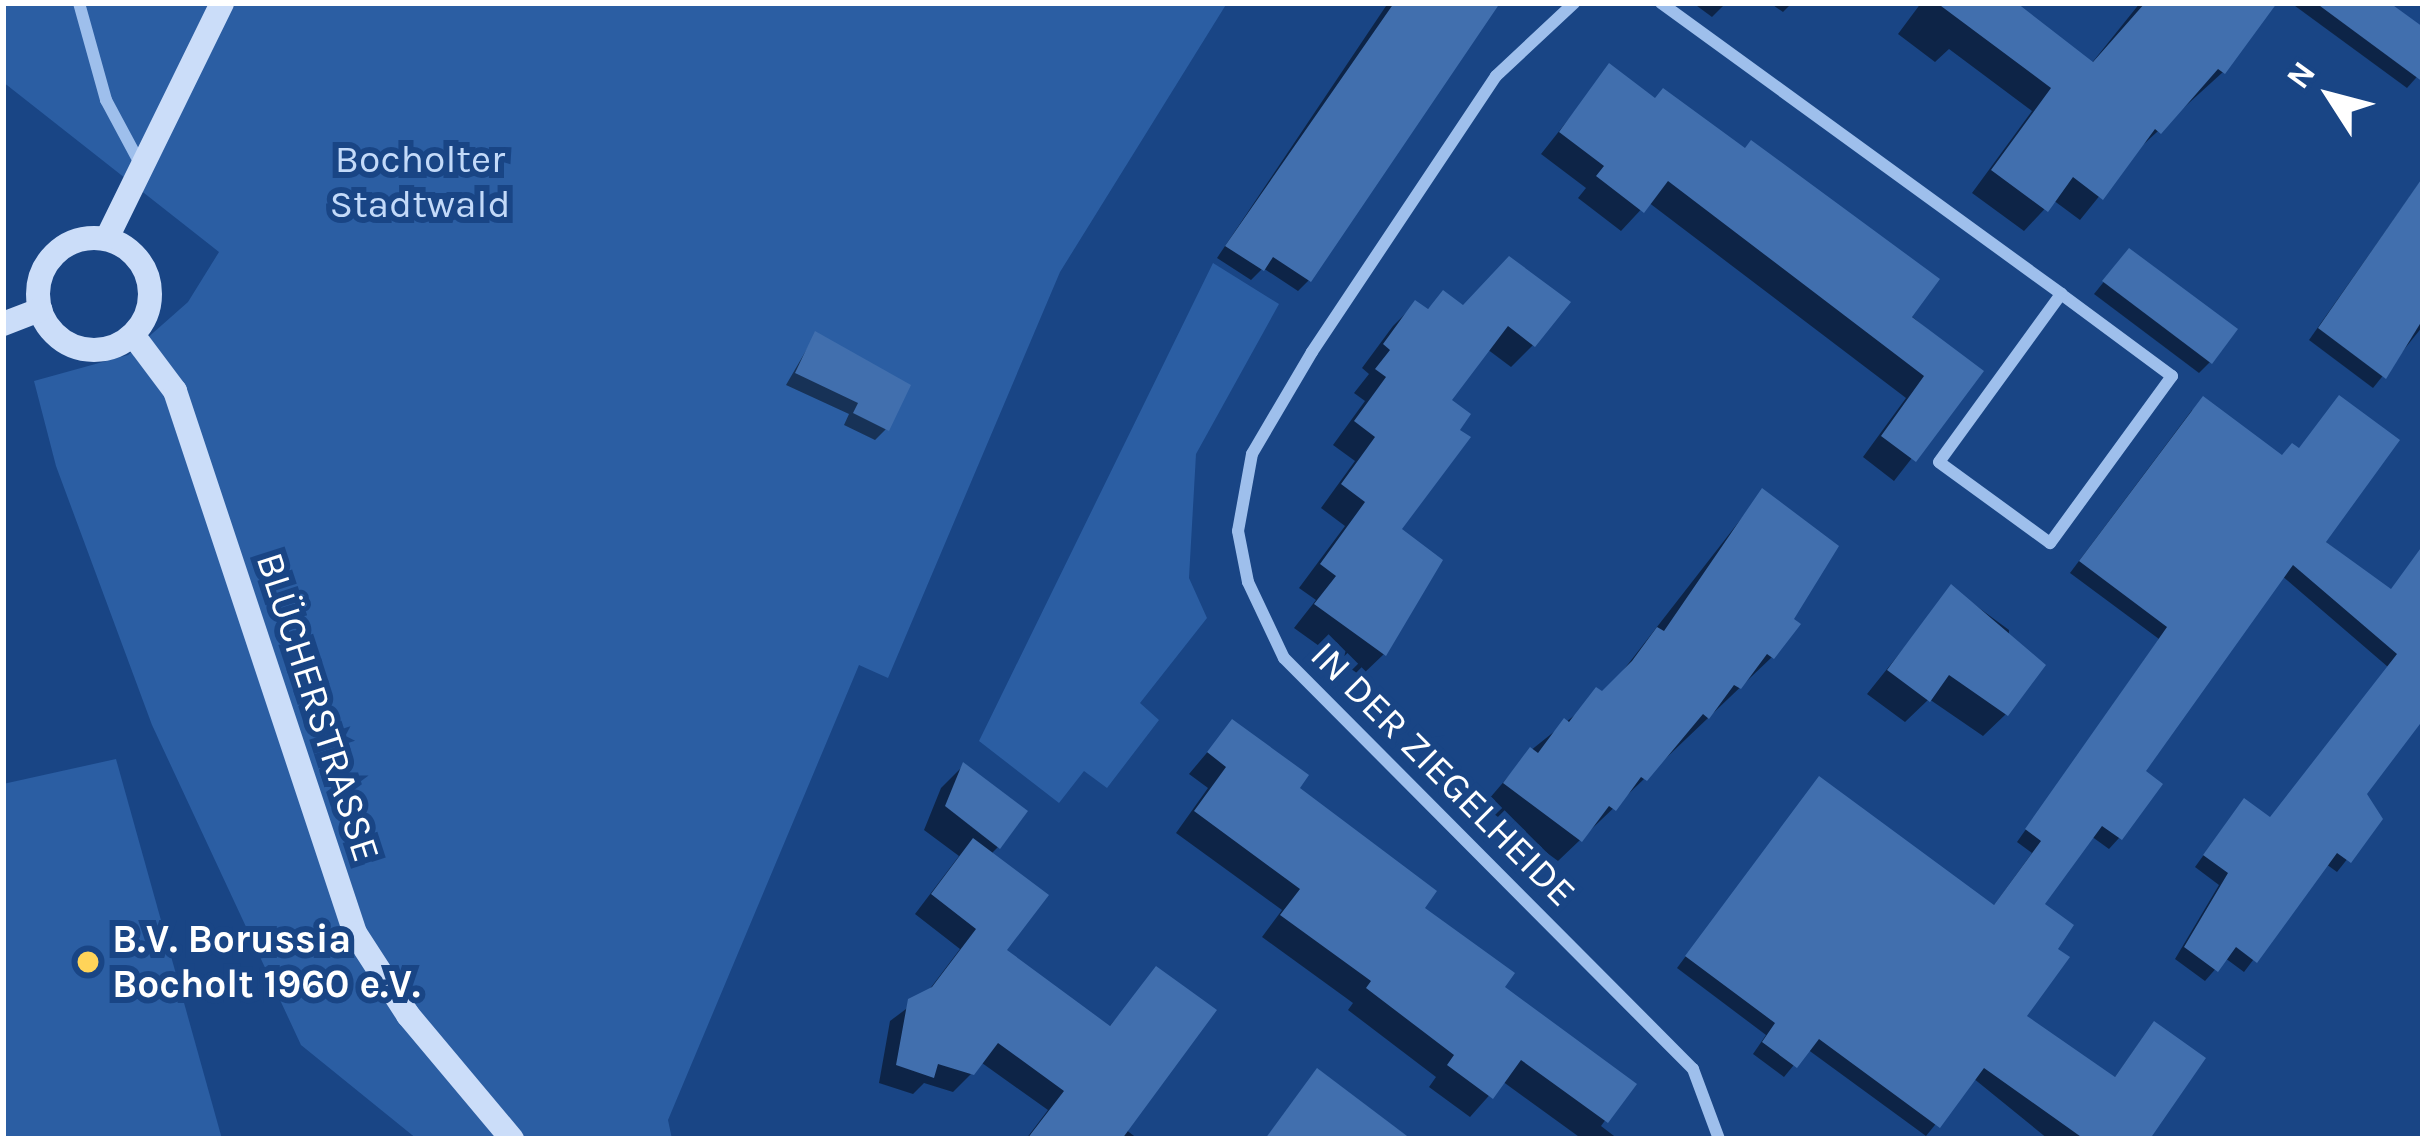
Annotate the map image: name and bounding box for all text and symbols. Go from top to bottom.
north arrow [2270,36,2390,156]
text: N [2279,54,2323,96]
park label: Bocholter Stadtwald [329,137,511,228]
street label: BLÜCHERSTRASSE [246,547,390,867]
street label: IN DER ZIEGELHEIDE [1301,632,1585,916]
place label: B.V. Borussia Bocholt 1960 e.V. [112,917,420,1008]
marker: B.V. Borussia Bocholt 1960 e.V. [75,949,101,975]

